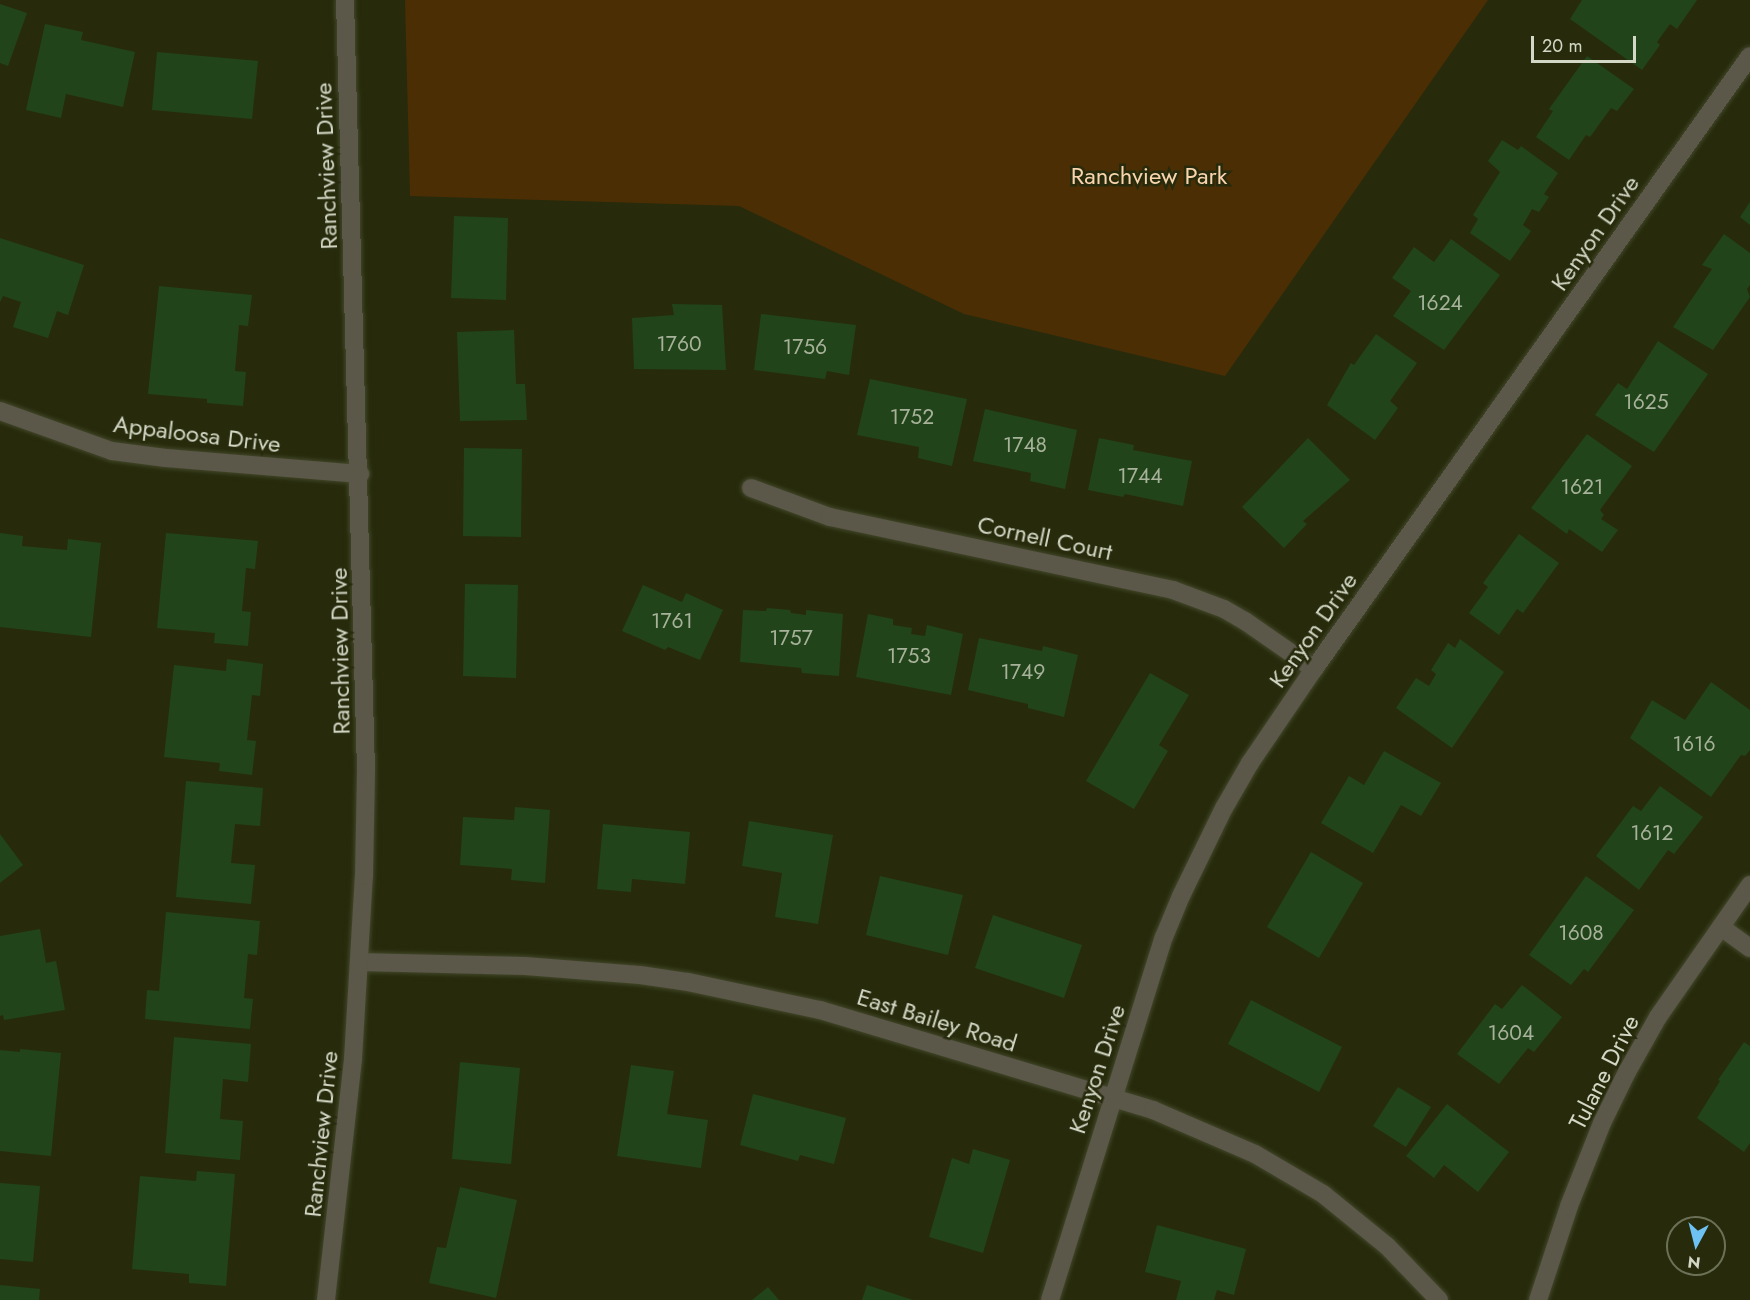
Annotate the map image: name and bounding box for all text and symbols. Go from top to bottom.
scale bar [1534,24,1639,62]
text: 20 m [1542,33,1582,59]
street label: Ranchview Drive [309,82,343,250]
park label: Ranchview Park [1071,162,1227,190]
street label: Kenyon Drive [1545,170,1645,296]
house number: 1624 [1417,290,1463,316]
house number: 1760 [656,331,702,357]
house number: 1756 [783,334,827,360]
house number: 1625 [1623,389,1669,415]
house number: 1752 [890,404,934,430]
street label: Appaloosa Drive [112,409,282,459]
house number: 1748 [1003,432,1047,458]
house number: 1744 [1118,463,1162,489]
house number: 1621 [1561,474,1603,500]
street label: Cornell Court [975,510,1115,566]
street label: Ranchview Drive [324,567,356,735]
street label: Kenyon Drive [1263,567,1363,693]
house number: 1761 [651,608,693,634]
house number: 1757 [769,625,813,651]
house number: 1753 [887,643,931,669]
house number: 1749 [1001,659,1045,685]
house number: 1616 [1672,731,1716,757]
house number: 1612 [1631,820,1673,846]
house number: 1608 [1558,920,1604,946]
street label: East Bailey Road [854,982,1020,1058]
street label: Kenyon Drive [1063,1001,1131,1137]
street label: Tulane Drive [1563,1010,1645,1134]
house number: 1604 [1488,1020,1534,1046]
street label: Ranchview Drive [298,1049,344,1219]
north arrow [1666,1216,1726,1276]
text: N [1686,1250,1702,1275]

